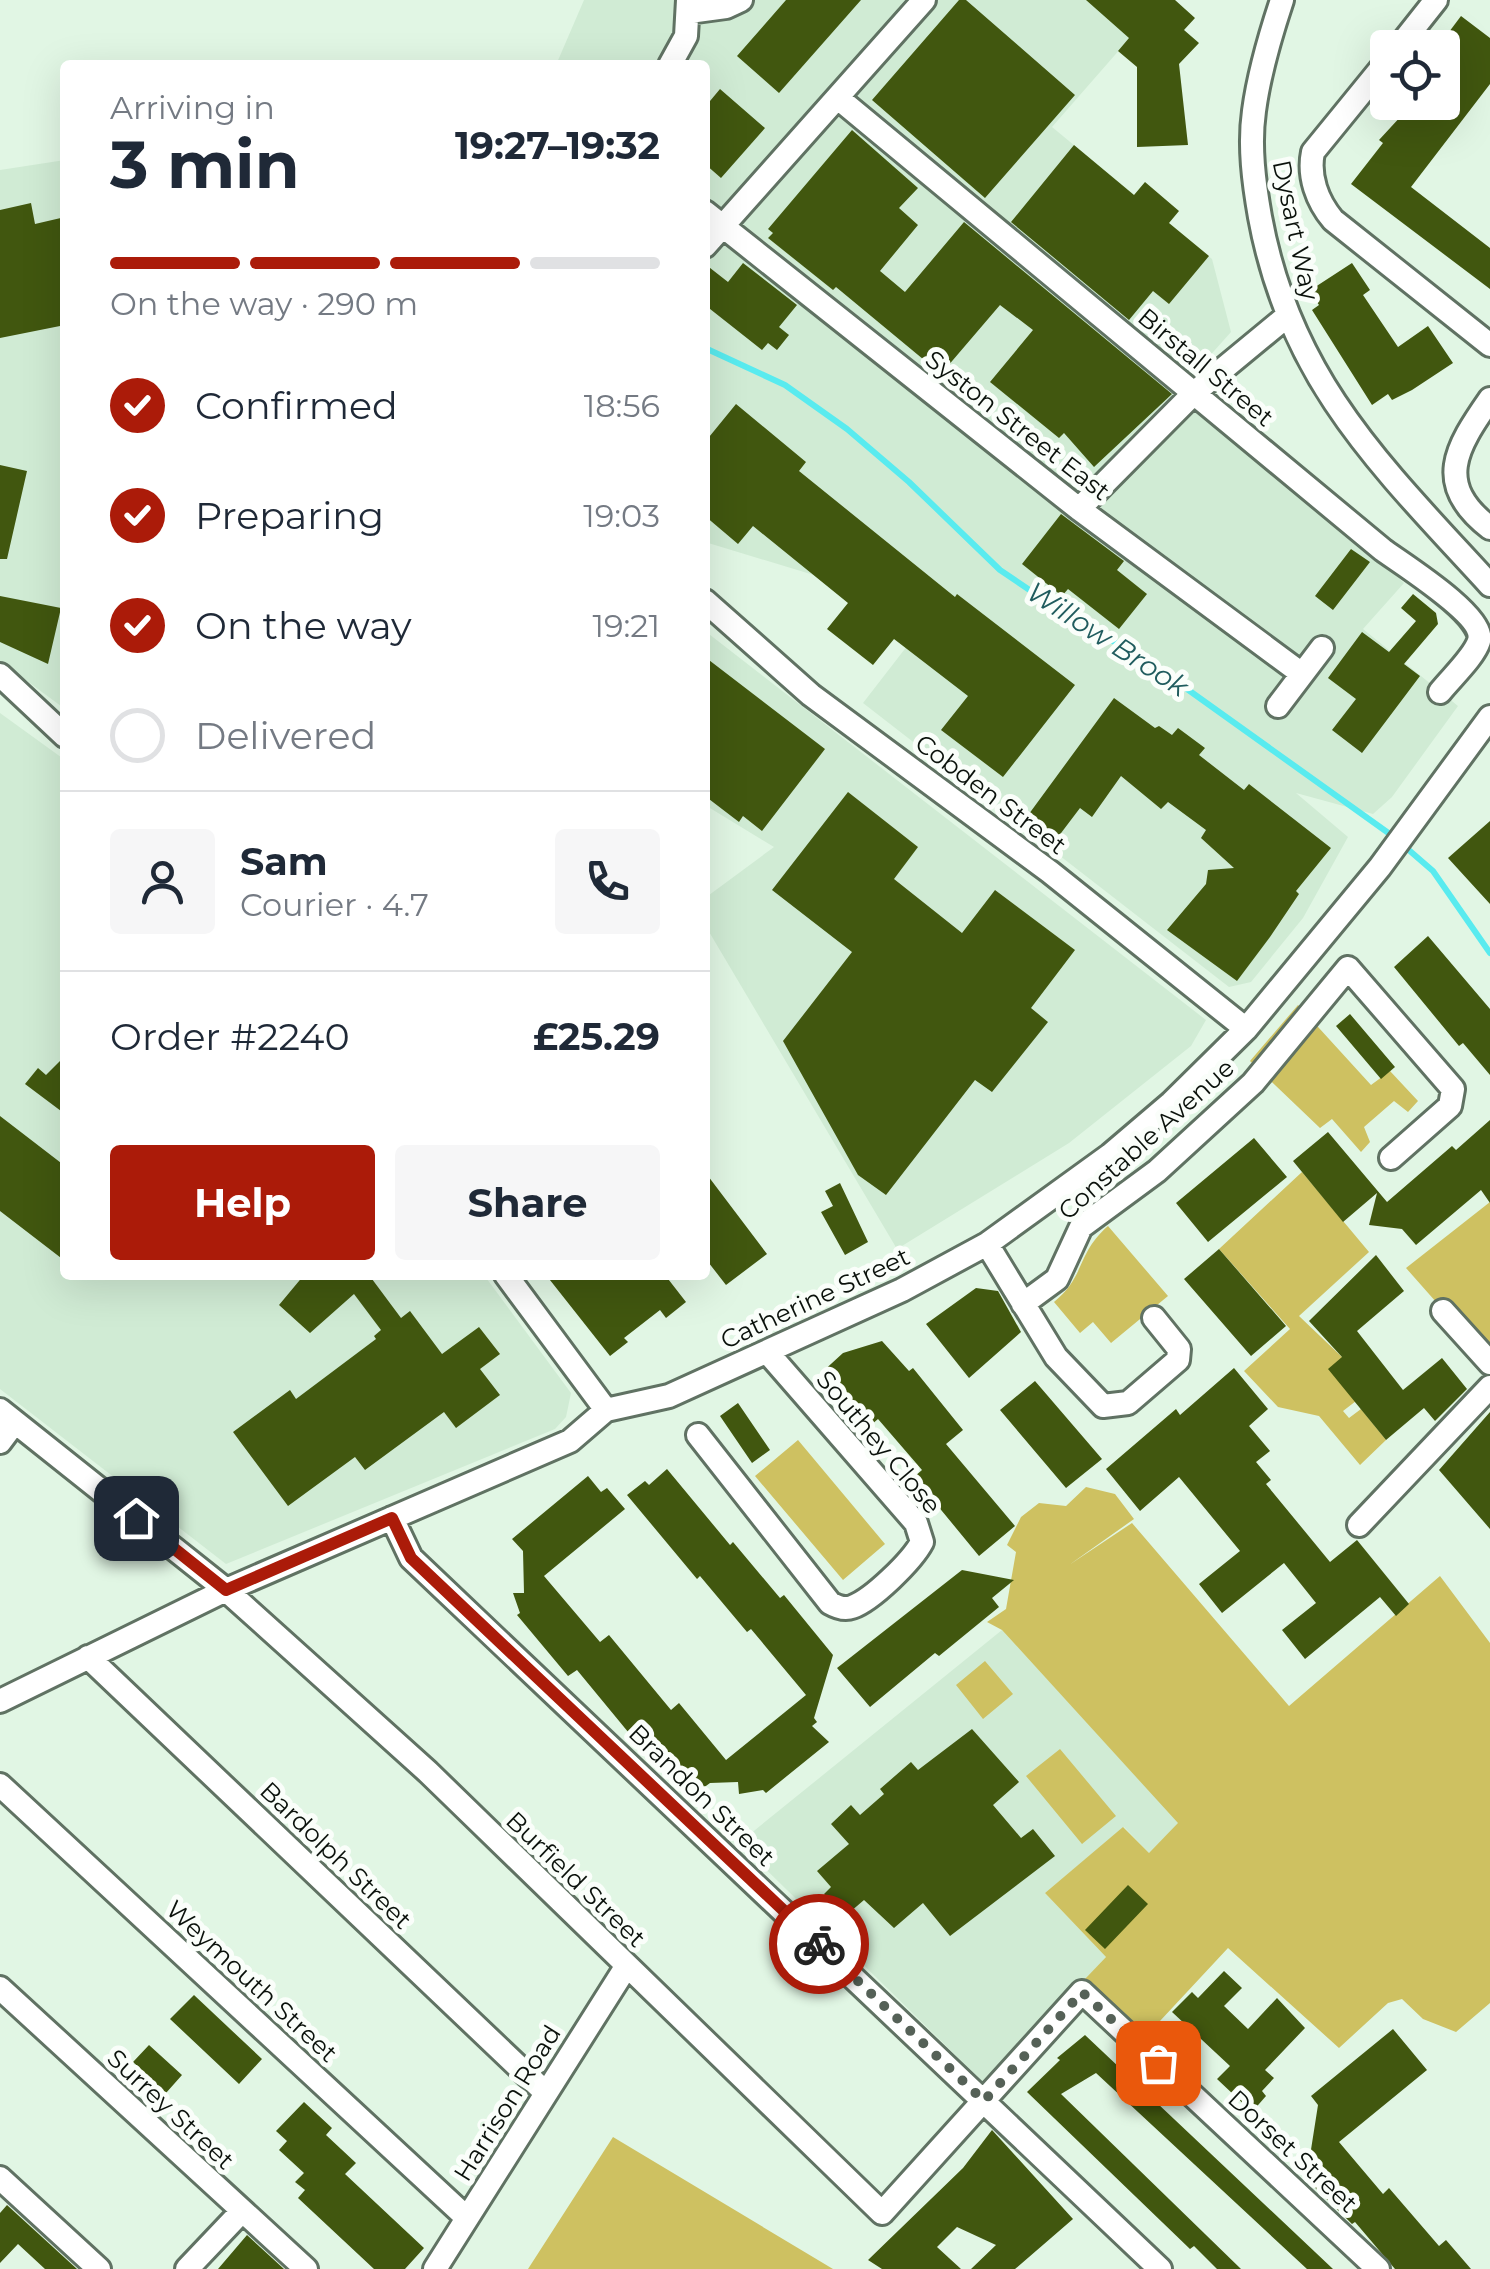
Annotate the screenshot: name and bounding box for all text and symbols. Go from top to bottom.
map controls [1370,30,1460,120]
button: locate [1370,30,1460,120]
text: Arriving in [110,88,275,127]
text: 19:27–19:32 [455,122,660,169]
text: 3 min [110,125,300,204]
street label: Dysart Way [1267,157,1326,303]
text: On the way · 290 m [110,284,418,323]
street label: Birstall Street [1132,302,1280,432]
street label: Syston Street East [920,344,1116,506]
icon: check [110,378,165,433]
text: Confirmed [195,382,398,429]
text: 18:56 [584,386,660,425]
icon: check [110,488,165,543]
text: Preparing [195,492,384,539]
text: 19:03 [583,496,660,535]
water label: Willow Brook [1021,574,1196,705]
icon: check [110,598,165,653]
text: On the way [195,602,412,649]
text: 19:21 [592,606,660,645]
text: Delivered [195,712,376,759]
street label: Cobden Street [910,728,1072,860]
button: person [110,829,215,934]
button: phone [555,829,660,934]
text: Sam [240,838,328,885]
text: Courier · 4.7 [240,885,429,924]
text: Order #2240 [110,1013,350,1060]
text: £25.29 [533,1013,660,1060]
street label: Constable Avenue [1052,1052,1240,1226]
button: Help [110,1145,375,1260]
button: Share [395,1145,660,1260]
street label: Catherine Street [716,1241,914,1355]
street label: Southey Close [811,1364,947,1520]
pin [94,1476,179,1561]
icon: home [109,1491,164,1546]
street label: Brandon Street [623,1718,781,1872]
street label: Bardolph Street [254,1775,418,1935]
street label: Burfield Street [500,1805,652,1953]
street label: Weymouth Street [160,1894,344,2068]
courier [769,1894,869,1994]
icon: bike [792,1917,847,1972]
street label: Harrison Road [447,2020,567,2186]
pin [1116,2021,1201,2106]
icon: bag [1131,2036,1186,2091]
street label: Surrey Street [101,2043,241,2175]
street label: Dorset Street [1222,2083,1364,2219]

